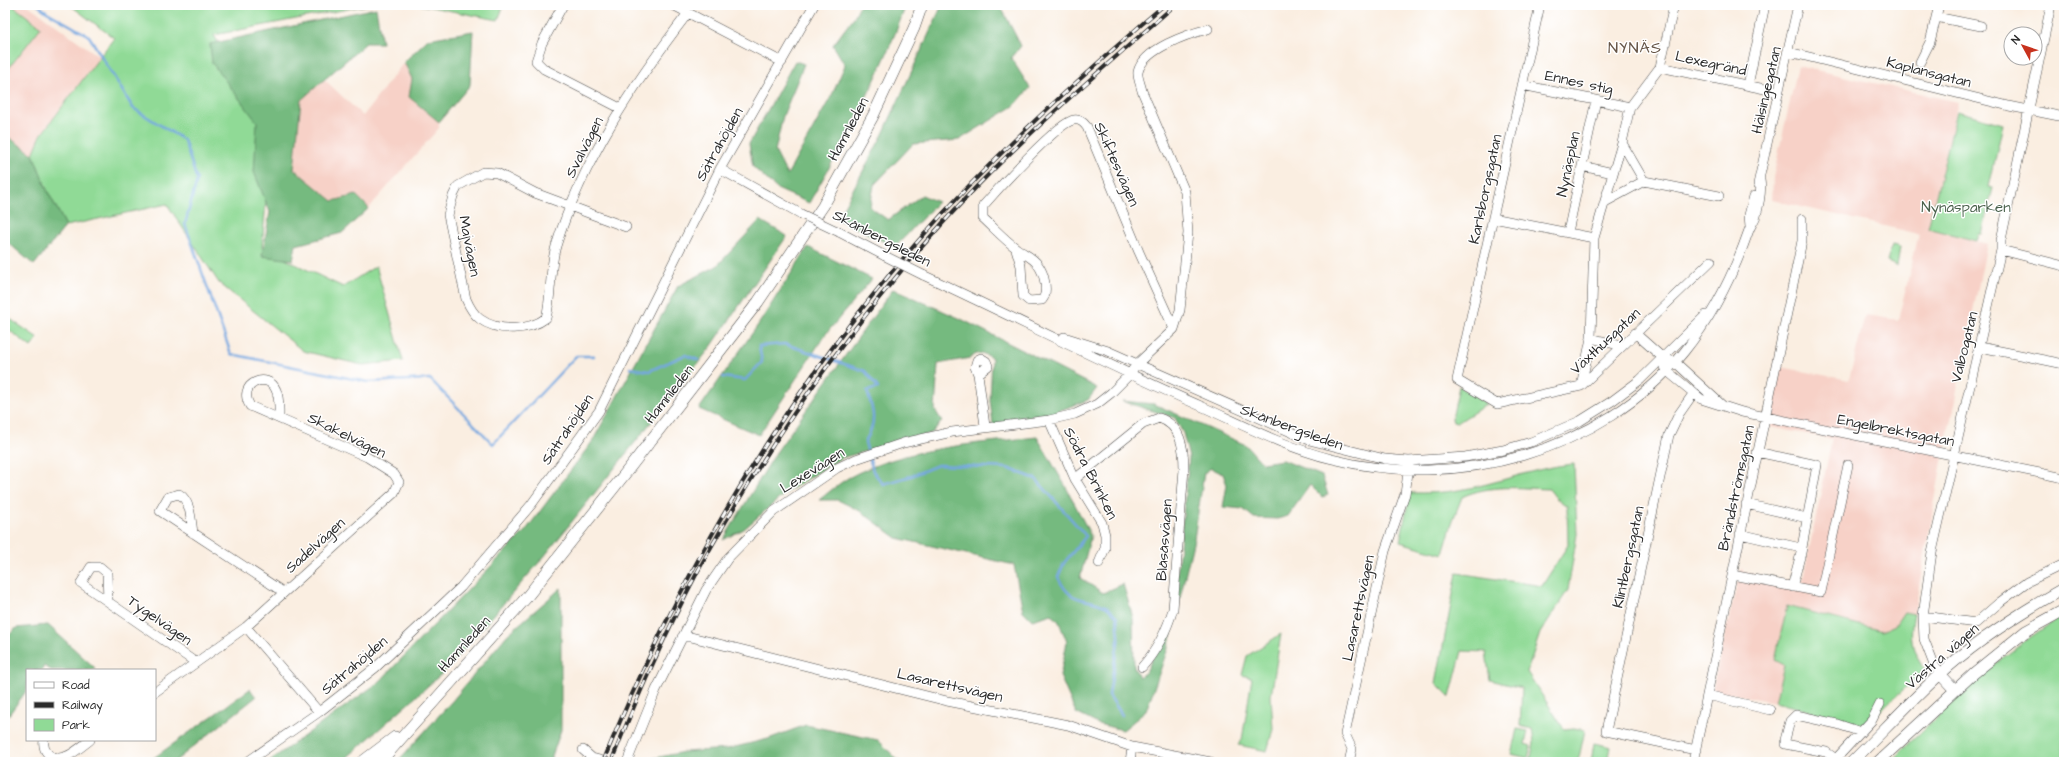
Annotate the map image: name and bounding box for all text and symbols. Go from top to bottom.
north arrow [2003,26,2043,66]
text: N [2008,32,2024,47]
district label: NYNÄS [1608,37,1662,59]
street label: Hälsingegatan [1746,44,1788,136]
street label: Lexegränd [1673,46,1749,82]
street label: Kaplansgatan [1884,52,1974,94]
street label: Ennes stig [1543,65,1615,101]
street label: Hamnleden [823,93,874,165]
street label: Sätrahöjden [691,103,749,185]
street label: Svalvägen [560,113,610,182]
street label: Skiftesvägen [1088,119,1145,211]
street label: Nynäsplan [1551,129,1587,199]
street label: Karlsborgsgatan [1464,132,1508,246]
park label: Nynäsparken [1921,197,2011,219]
street label: Skånbergsleden [829,205,935,273]
street label: Majvägen [452,214,486,279]
street label: Växthusgatan [1566,303,1646,380]
street label: Valbogatan [1945,309,1985,385]
street label: Hamnleden [640,360,699,428]
street label: Sätrahöjden [536,389,599,469]
street label: Skånbergsleden [1237,399,1347,457]
street label: Skakelvägen [304,407,390,465]
street label: Engelbrektsgatan [1835,409,1957,453]
street label: Södra Brinken [1058,423,1123,524]
street label: Brändströmsgatan [1713,423,1761,553]
street label: Lexevägen [776,442,849,499]
street label: Blåsåsvägen [1151,498,1179,582]
street label: Klintbergsgatan [1607,504,1651,610]
street label: Sadelvägen [281,512,351,579]
street label: Lasarettsvägen [1337,553,1381,663]
street label: Tygelvägen [123,590,197,651]
street label: Hamnleden [433,611,496,677]
street label: Västra vägen [1901,618,1985,695]
street label: Sätrahöjden [317,631,393,699]
street label: Lasarettsvägen [895,663,1005,709]
legend [26,669,156,741]
text: Road [62,677,90,694]
text: Railway [62,697,103,715]
text: Park [62,717,90,734]

